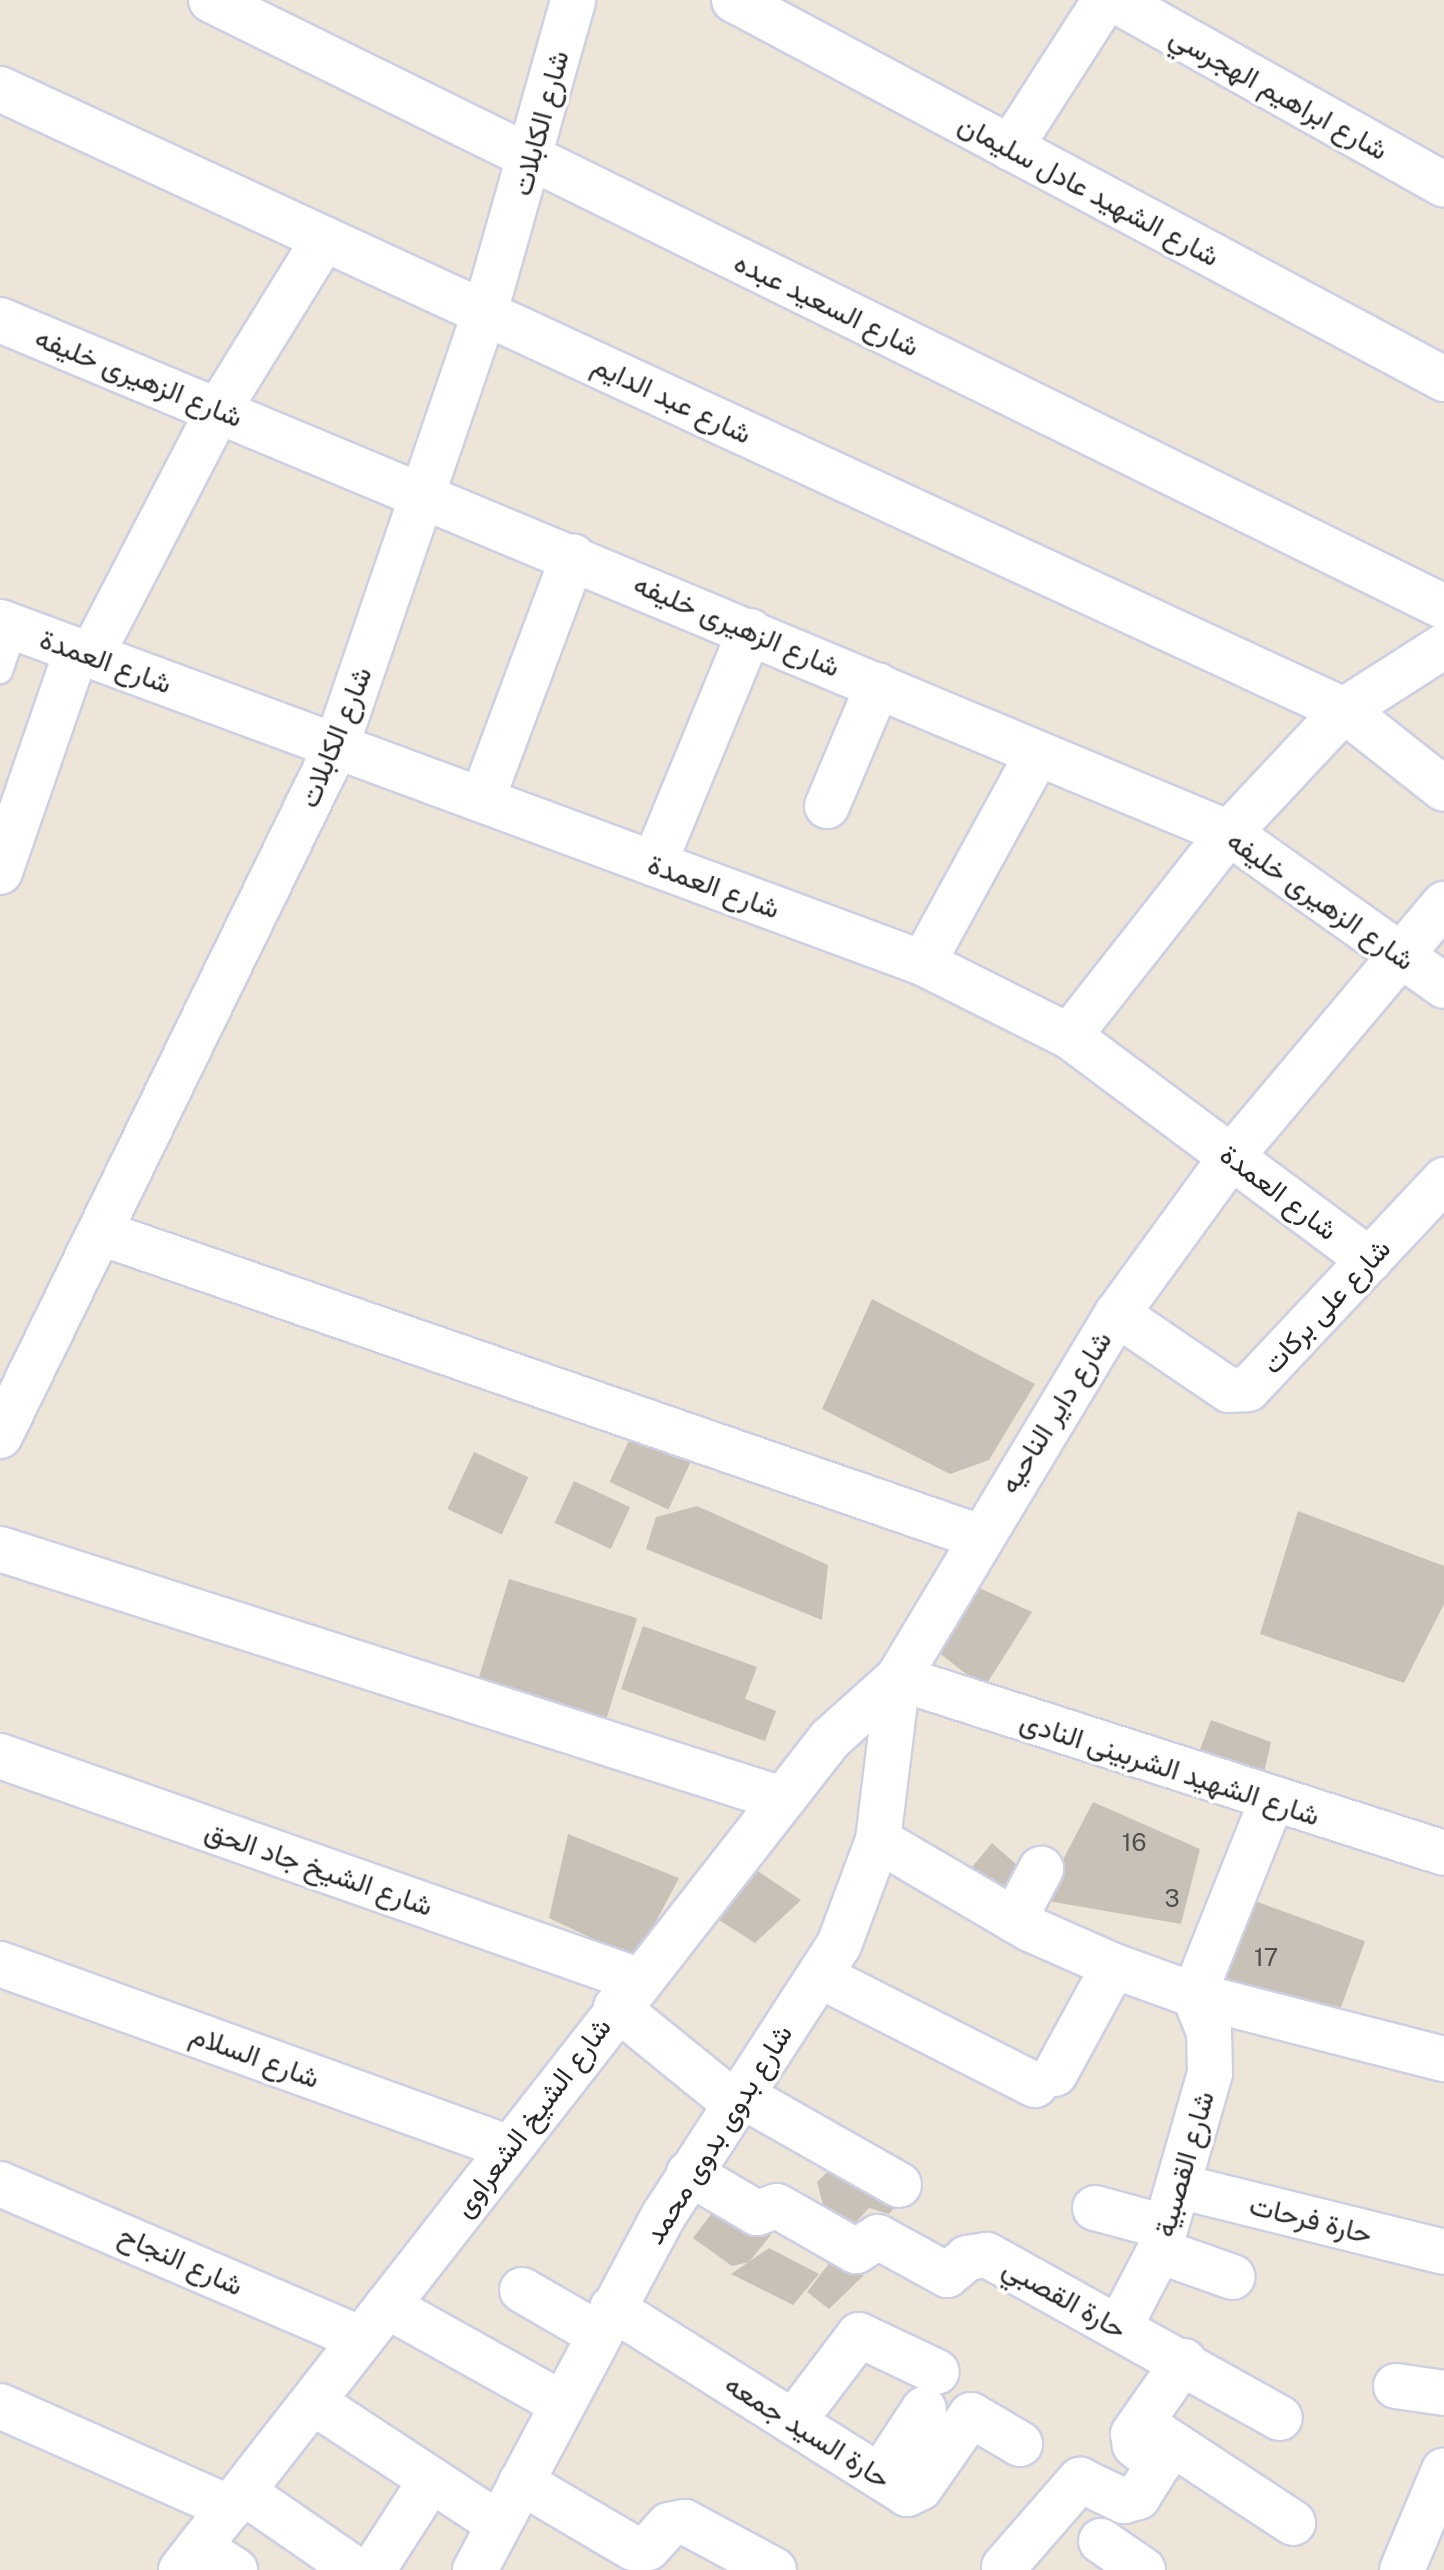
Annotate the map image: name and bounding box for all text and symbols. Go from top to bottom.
street label: شارع ابراهيم الهجرسي [1164,19,1394,167]
street label: شارع الكابلات [505,47,575,199]
street label: شارع الشهيد عادل سليمان [953,107,1225,273]
street label: شارع السعيد عبده [729,245,925,363]
street label: شارع الزهيرى خليفه [30,320,248,434]
street label: شارع عبد الدايم [587,348,757,450]
street label: شارع الزهيرى خليفه [629,566,845,684]
street label: شارع العمدة [36,622,176,700]
street label: شارع الكابلات [292,662,378,812]
street label: شارع الزهيرى خليفه [1221,823,1421,977]
street label: شارع العمدة [644,847,784,925]
street label: شارع العمدة [1214,1137,1344,1247]
street label: شارع على بركات [1255,1232,1397,1380]
street label: شارع داير الناحيه [992,1325,1118,1499]
street label: شارع الشهيد الشربينى النادى [1016,1704,1324,1832]
street label: شارع الشيخ جاد الحق [201,1813,437,1923]
house number: 16 [1122,1829,1146,1857]
house number: 3 [1164,1885,1180,1913]
house number: 17 [1254,1944,1278,1972]
street label: شارع الشيخ الشعراوى [446,2011,618,2223]
street label: شارع السلام [186,2017,324,2095]
street label: شارع بدوى بدوى محمد [637,2018,799,2250]
street label: شارع القصبية [1147,2087,1221,2241]
street label: حارة فرحات [1246,2188,1376,2250]
street label: شارع النجاح [114,2218,248,2302]
street label: حارة القصبي [997,2250,1133,2346]
street label: حارة السيد جمعه [719,2367,897,2495]

